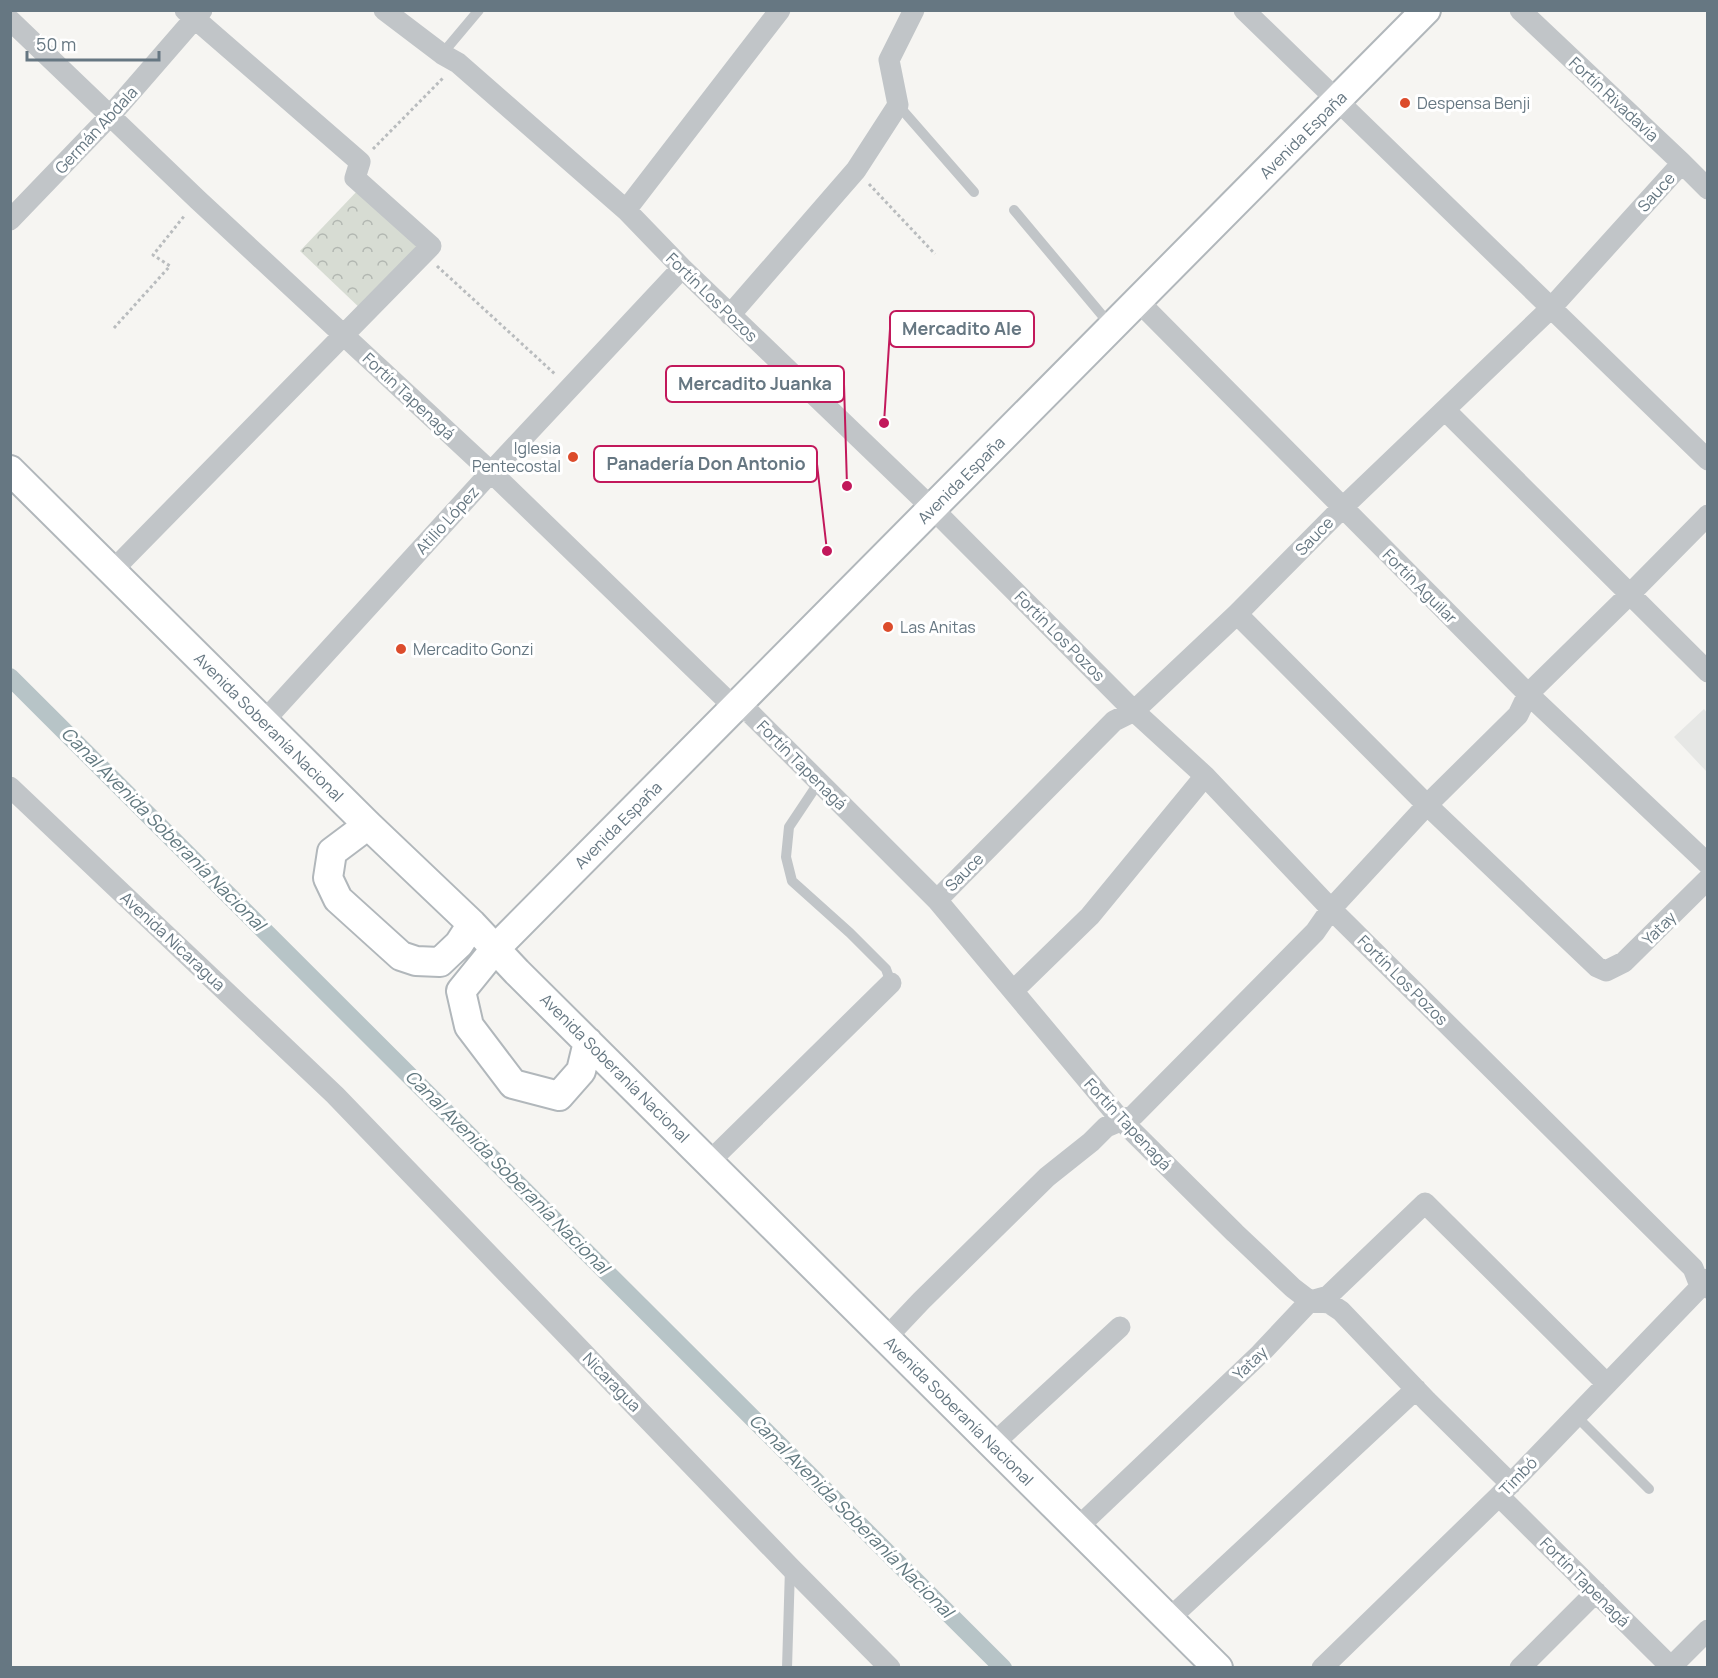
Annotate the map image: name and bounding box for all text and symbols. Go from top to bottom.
scale bar [27,24,159,62]
text: 50 m [36,32,76,56]
street label: Fortín Rivadavia [1564,52,1664,146]
street label: Germán Abdala [50,81,142,179]
street label: Avenida España [1254,86,1352,184]
place label: Despensa Benji [1417,92,1530,114]
marker: Despensa Benji [1398,96,1412,110]
street label: Sauce [1632,167,1680,217]
street label: Fortín Los Pozos [661,248,763,346]
callout: Mercadito Ale [890,311,1034,347]
text: Mercadito Ale [902,316,1022,340]
street label: Fortín Tapenagá [358,348,460,444]
callout: Mercadito Juanka [666,366,844,402]
text: Mercadito Juanka [678,371,832,395]
street label: Avenida España [912,431,1010,529]
place label: Iglesia Pentecostal [472,437,561,477]
callout: Panadería Don Antonio [594,446,817,482]
marker: Iglesia Pentecostal [566,450,580,464]
text: Panadería Don Antonio [606,451,806,475]
street label: Atilio López [410,481,484,559]
street label: Sauce [1290,512,1338,560]
street label: Fortín Aguilar [1378,544,1462,628]
street label: Fortín Los Pozos [1010,586,1110,686]
place label: Las Anitas [900,616,976,638]
marker: Las Anitas [881,620,895,634]
place label: Mercadito Gonzi [413,638,534,660]
marker: Mercadito Gonzi [394,642,408,656]
street label: Avenida Soberanía Nacional [190,648,348,806]
street label: Fortín Tapenagá [752,715,852,815]
water label: Canal Avenida Soberanía Nacional [56,721,273,938]
street label: Avenida España [569,776,667,874]
street label: Sauce [940,848,988,896]
street label: Avenida Nicaragua [116,887,230,995]
street label: Yatay [1637,906,1681,950]
street label: Fortín Los Pozos [1353,930,1453,1030]
street label: Avenida Soberanía Nacional [536,989,694,1147]
water label: Canal Avenida Soberanía Nacional [400,1064,617,1281]
street label: Fortín Tapenagá [1080,1073,1176,1175]
street label: Avenida Soberanía Nacional [880,1332,1038,1490]
street label: Yatay [1228,1341,1272,1385]
street label: Nicaragua [578,1348,646,1416]
water label: Canal Avenida Soberanía Nacional [744,1408,961,1625]
street label: Timbó [1494,1452,1542,1500]
street label: Fortín Tapenagá [1535,1532,1635,1632]

